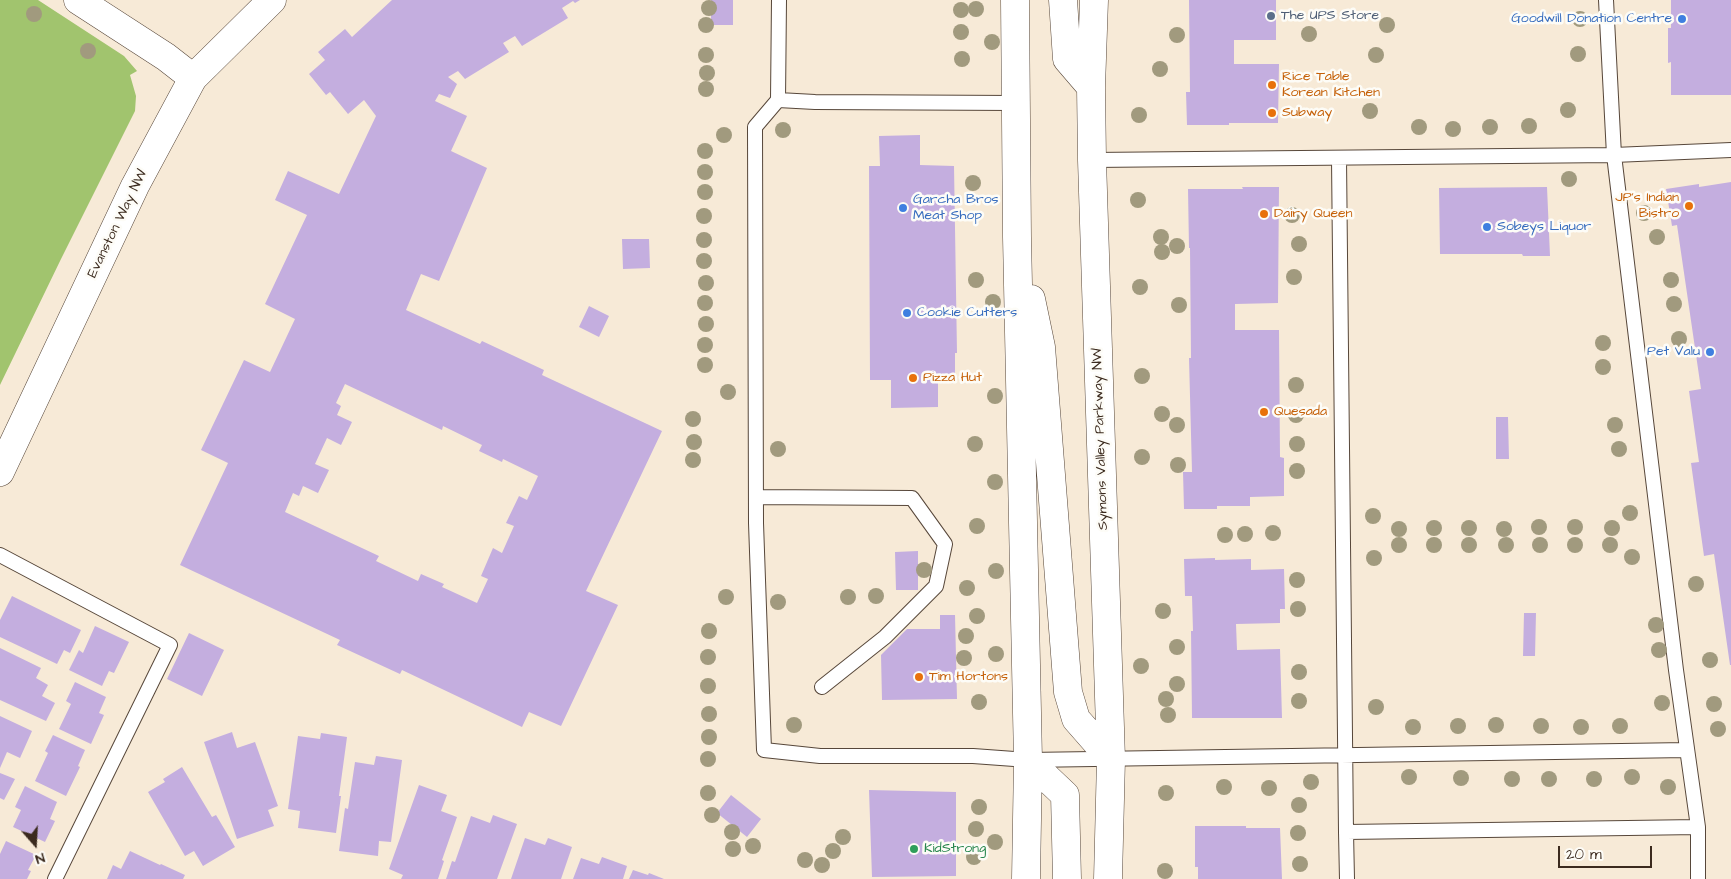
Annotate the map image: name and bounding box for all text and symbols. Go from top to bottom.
place label: The UPS Store [1281,8,1379,24]
marker: The UPS Store [1265,10,1277,22]
place label: Goodwill Donation Centre [1511,11,1672,27]
marker: Goodwill Donation Centre [1676,13,1688,25]
place label: Rice Table Korean Kitchen [1282,69,1380,102]
marker: Rice Table Korean Kitchen [1266,79,1278,91]
place label: Subway [1282,105,1332,121]
marker: Subway [1266,107,1278,119]
street label: Evanston Way NW [85,167,151,281]
place label: JP's Indian Bistro [1615,190,1679,222]
place label: Garcha Bros Meat Shop [913,192,999,224]
marker: JP's Indian Bistro [1683,200,1695,212]
marker: Garcha Bros Meat Shop [897,202,909,214]
place label: Dairy Queen [1274,206,1353,222]
marker: Dairy Queen [1258,208,1270,220]
place label: Sobeys Liquor [1497,219,1591,235]
marker: Sobeys Liquor [1481,221,1493,233]
place label: Cookie Cutters [917,305,1017,321]
marker: Cookie Cutters [901,307,913,319]
place label: Pet Valu [1647,344,1700,360]
marker: Pet Valu [1704,346,1716,358]
street label: Symons Valley Parkway NW [1089,348,1113,530]
place label: Pizza Hut [923,370,982,386]
marker: Pizza Hut [907,372,919,384]
place label: Quesada [1274,404,1327,420]
marker: Quesada [1258,406,1270,418]
place label: Tim Hortons [929,669,1008,685]
marker: Tim Hortons [913,671,925,683]
north arrow [10,819,60,869]
scale bar [1561,836,1655,868]
place label: KidStrong [924,841,986,857]
marker: KidStrong [908,843,920,855]
text: 20 m [1566,844,1602,865]
text: N [32,847,47,869]

